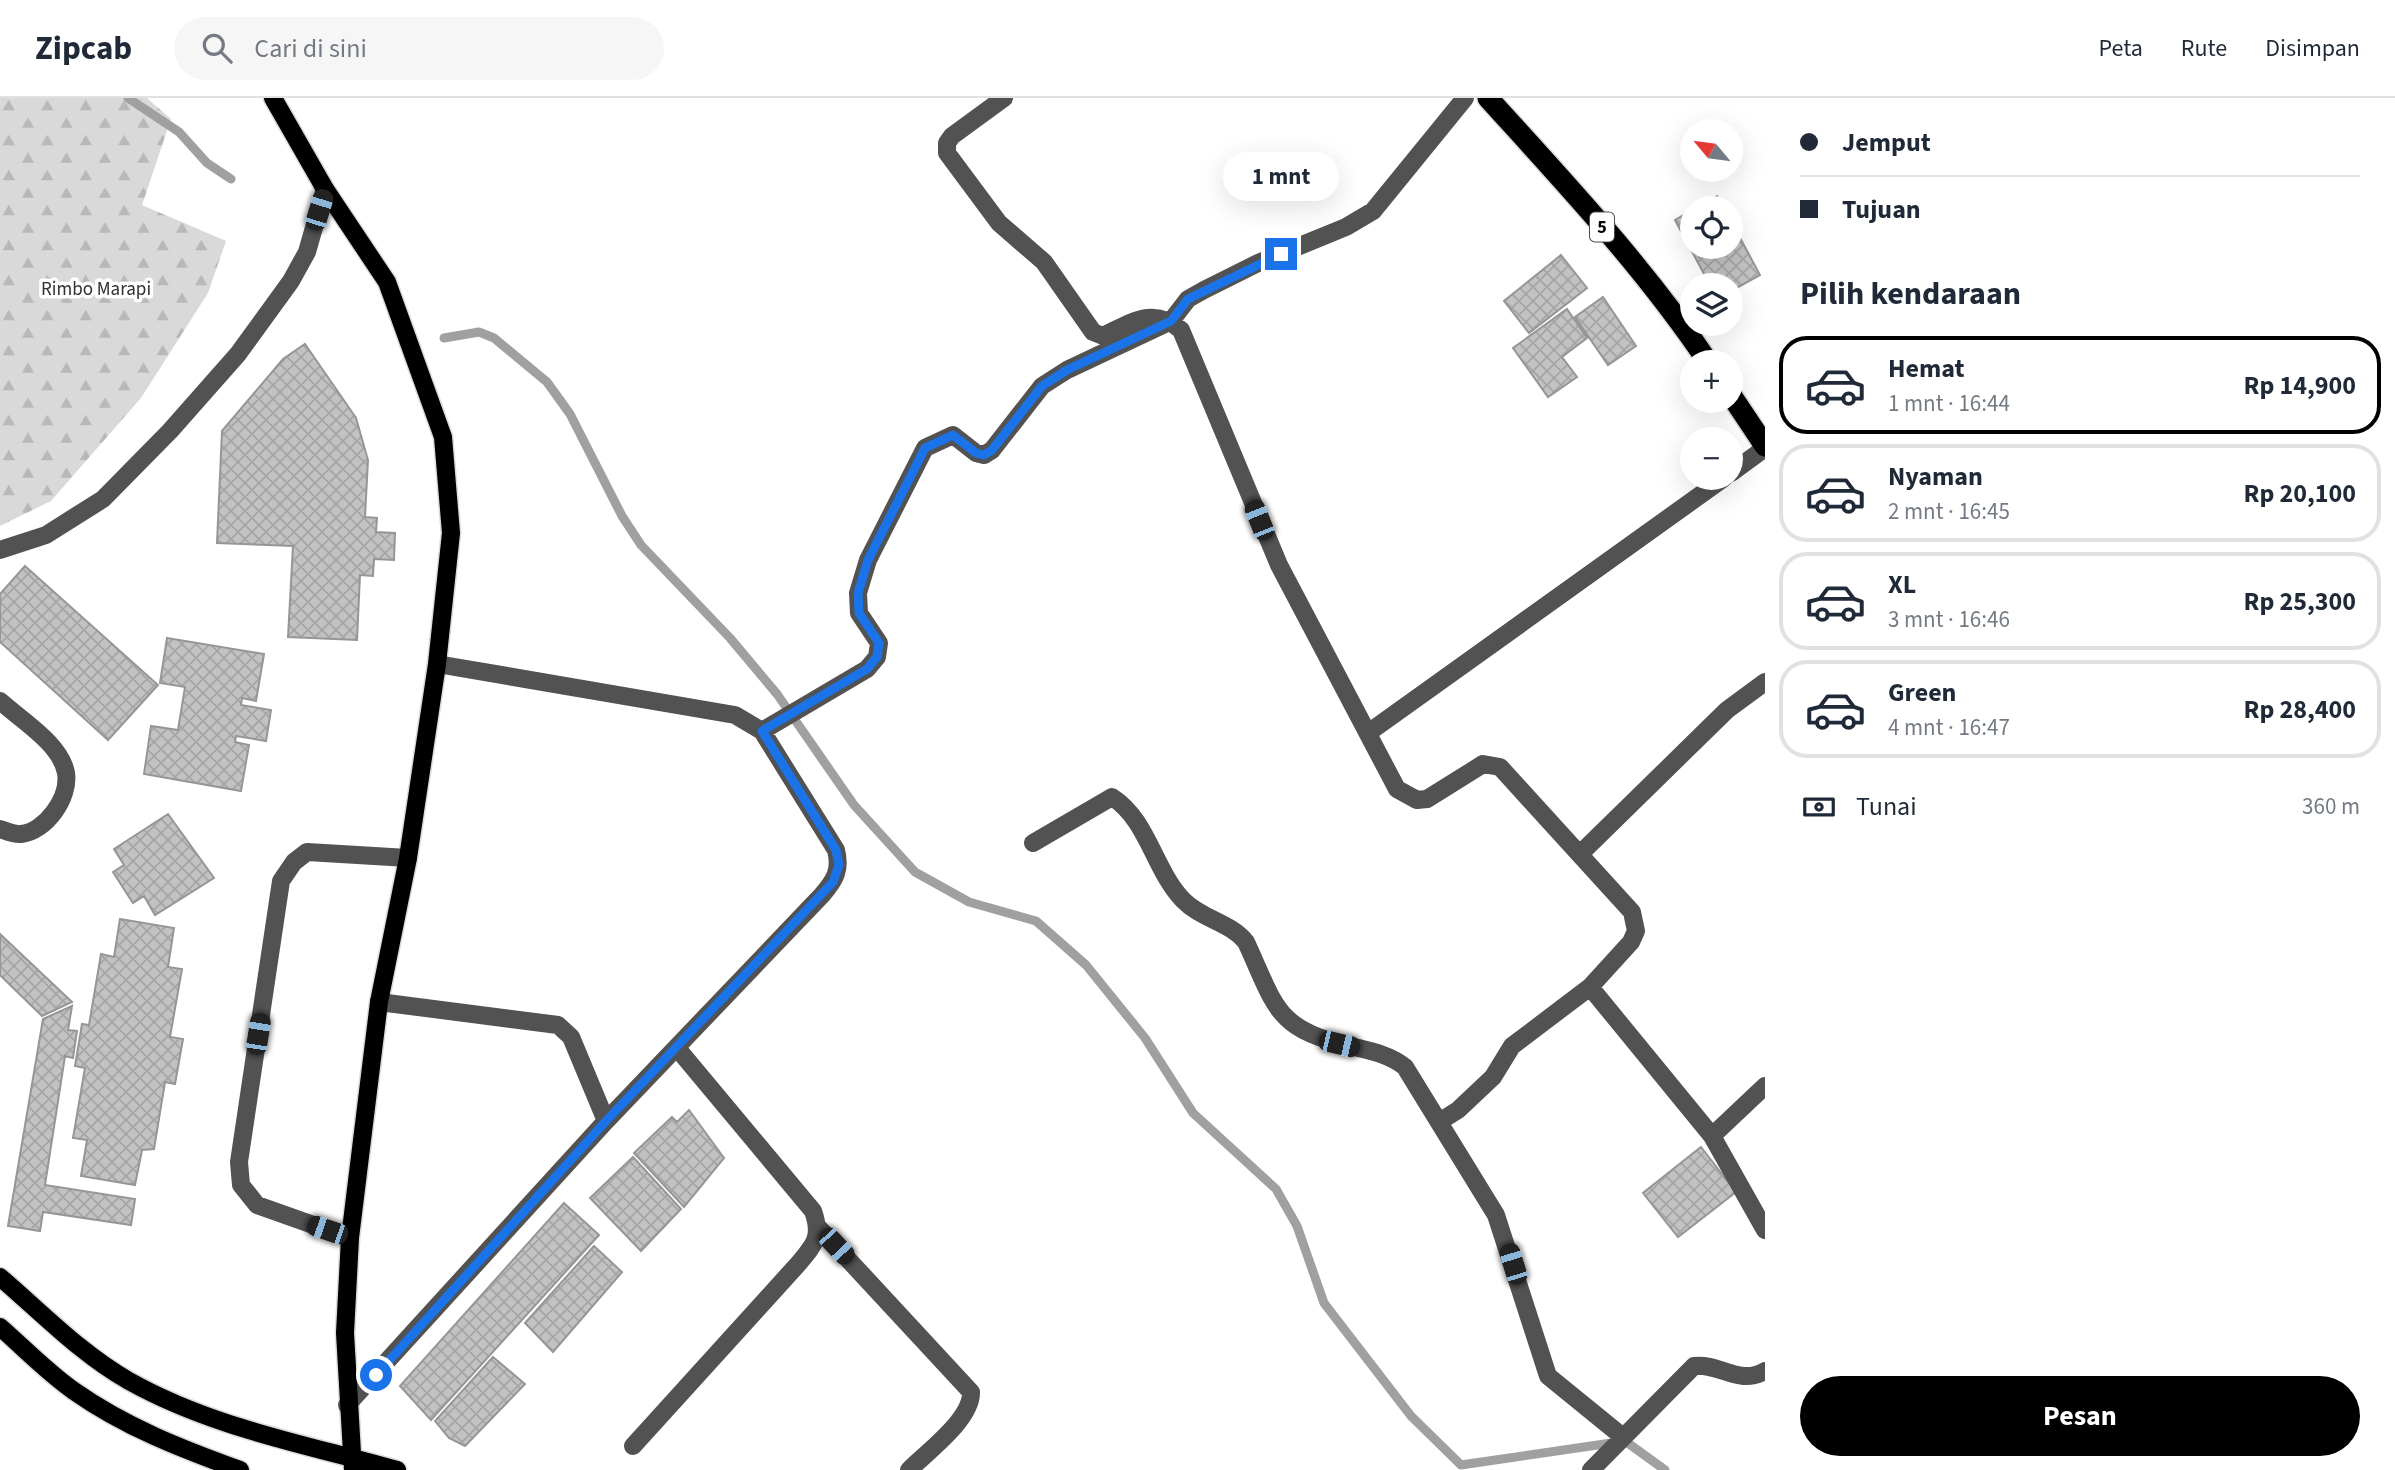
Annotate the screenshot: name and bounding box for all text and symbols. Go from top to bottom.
search box [174,17,664,80]
text: Zipcab [35,25,132,72]
icon: search [198,29,236,67]
text: Cari di sini [254,30,367,67]
text: Peta [2098,31,2143,66]
text: Rute [2181,31,2227,66]
text: Disimpan [2265,31,2360,66]
north arrow [1680,119,1743,182]
map controls [1680,119,1743,490]
text: Jemput [1842,124,1931,161]
callout: 1 mnt [1223,152,1339,202]
text: 1 mnt [1252,160,1310,193]
car [303,187,336,233]
text: Tujuan [1842,191,1921,228]
button: locate [1680,196,1743,259]
road number: 5 [1590,212,1614,242]
route end [1265,238,1297,270]
text: Pilih kendaraan [1800,271,2021,317]
button: layers [1680,273,1743,336]
park label: Rimbo Marapi [41,276,151,303]
button: + [1680,350,1743,413]
text: Hemat [1888,350,1964,387]
icon: car [1804,354,1867,417]
text: Rp 14,900 [2244,367,2356,404]
text: 1 mnt · 16:44 [1888,387,2010,420]
button: − [1680,427,1743,490]
text: Nyaman [1888,458,1983,495]
icon: car [1804,462,1867,525]
text: Rp 20,100 [2244,475,2356,512]
text: 2 mnt · 16:45 [1888,495,2010,528]
car [1242,497,1277,543]
text: XL [1888,566,1916,603]
icon: car [1804,570,1867,633]
text: Rp 25,300 [2244,583,2356,620]
text: 3 mnt · 16:46 [1888,603,2010,636]
text: Green [1888,674,1956,711]
icon: car [1804,678,1867,741]
text: Rp 28,400 [2244,691,2356,728]
text: 4 mnt · 16:47 [1888,711,2010,744]
icon: cash [1800,788,1838,826]
text: Tunai [1856,788,1917,825]
text: 360 m [2302,790,2360,823]
car [245,1012,272,1056]
car [1317,1029,1362,1059]
car [304,1213,351,1247]
car [814,1223,859,1269]
car [1497,1241,1530,1287]
route start [360,1359,392,1391]
button: Pesan [1800,1376,2360,1456]

